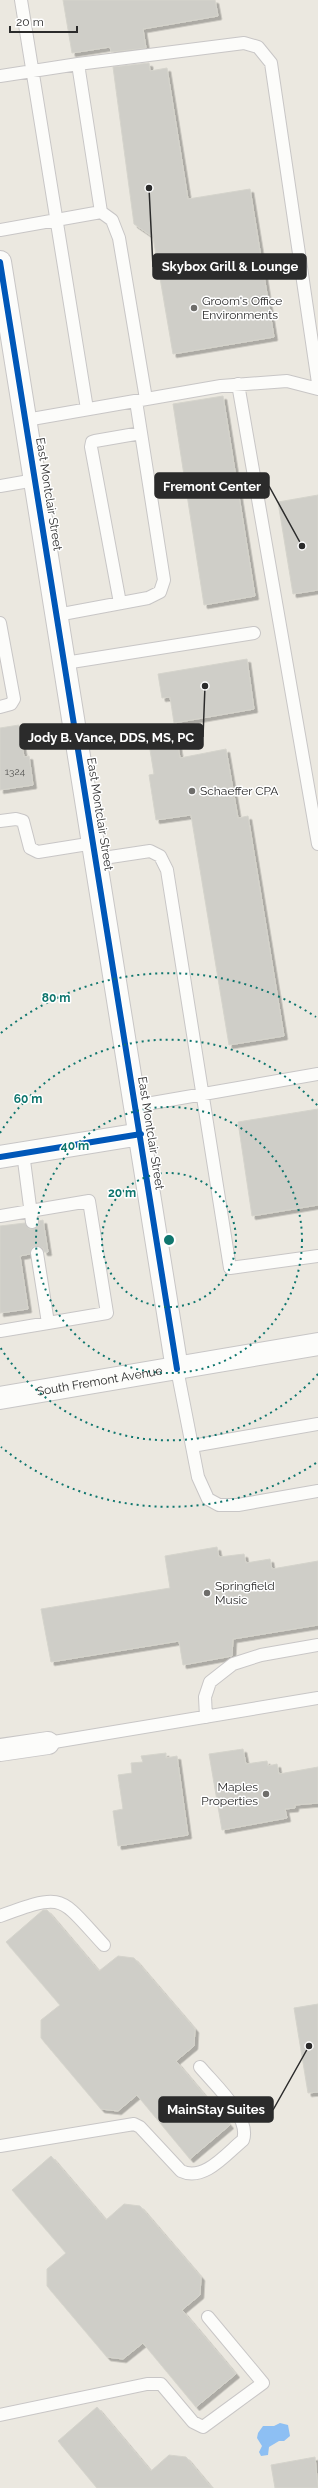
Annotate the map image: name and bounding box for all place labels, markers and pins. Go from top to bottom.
callout: Skybox Grill & Lounge [153,254,306,279]
place label: Groom's Office Environments [202,294,282,322]
marker: Groom's Office Environments [189,303,199,313]
callout: Fremont Center [155,473,269,498]
callout: Jody B. Vance, DDS, MS, PC [20,724,203,749]
place label: Schaeffer CPA [200,784,278,798]
marker: Schaeffer CPA [187,786,197,796]
centre of rings [162,1233,176,1247]
place label: Springfield Music [215,1579,275,1607]
marker: Springfield Music [202,1588,212,1598]
place label: Maples Properties [201,1780,258,1808]
marker: Maples Properties [261,1789,271,1799]
callout: MainStay Suites [159,2097,273,2122]

